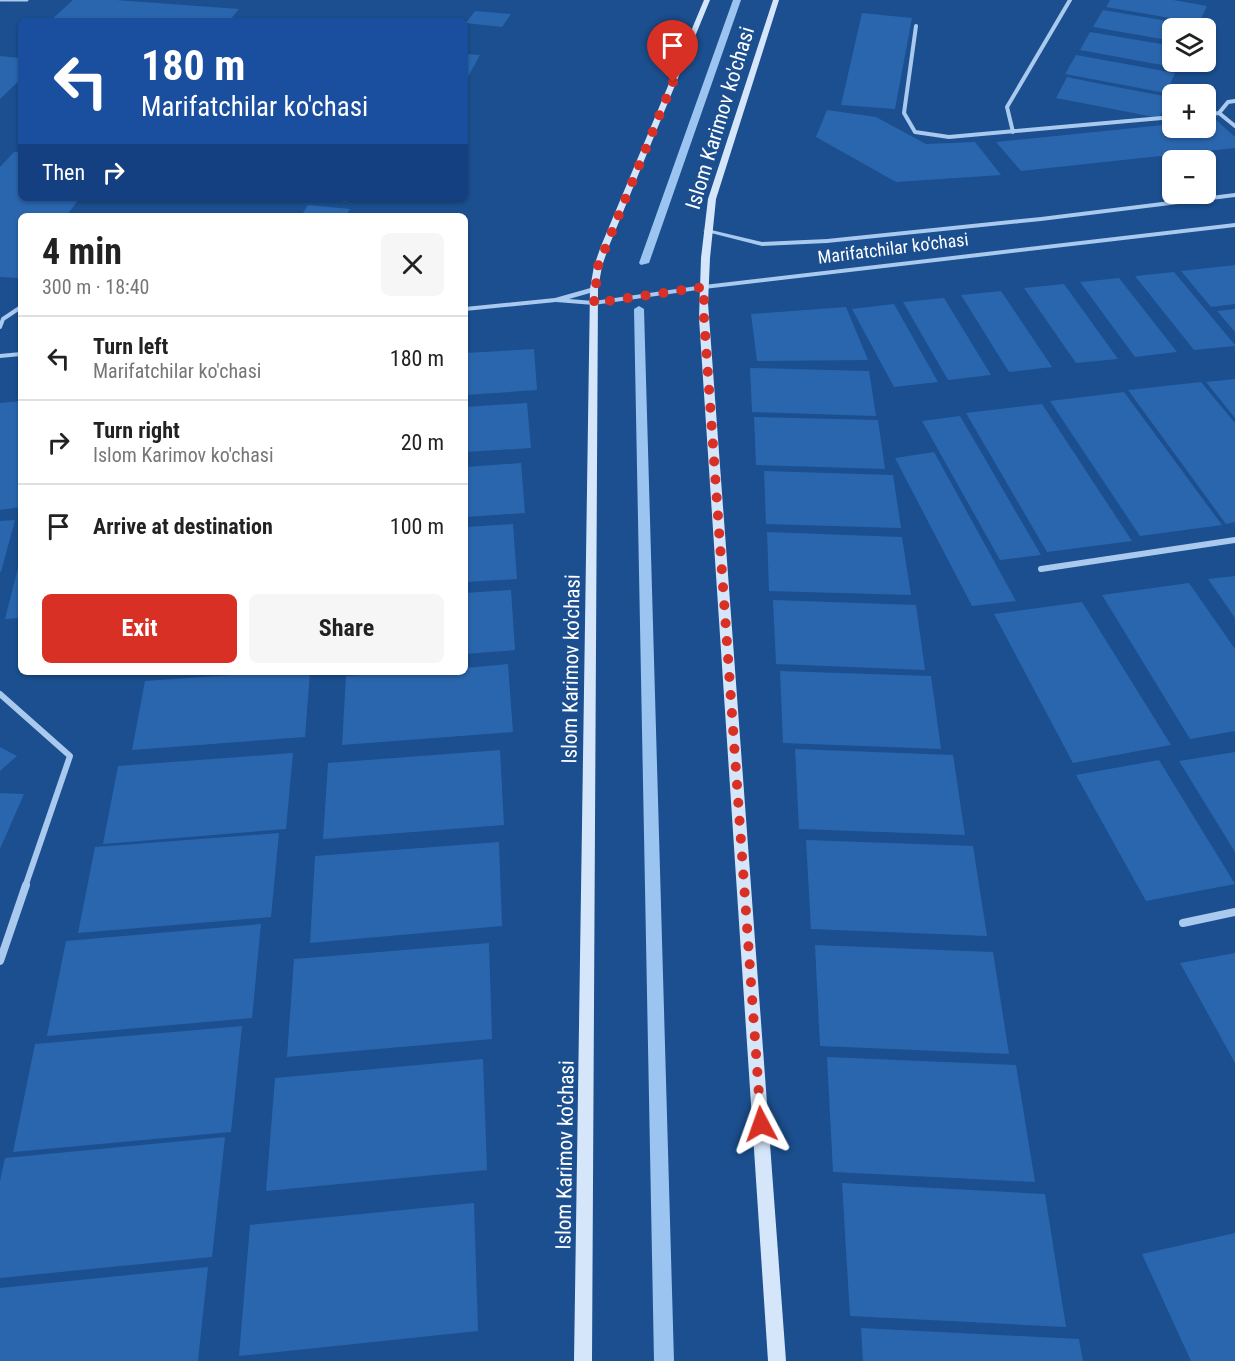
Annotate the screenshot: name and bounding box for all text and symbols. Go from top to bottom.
map controls [1162,18,1216,204]
button: layers [1162,18,1216,72]
pin [647,20,698,82]
street label: Islom Karimov ko'chasi [681,24,759,212]
icon: arrive [656,29,689,62]
text: 180 m [141,41,246,90]
icon: left [42,42,120,120]
button: + [1162,84,1216,138]
text: Marifatchilar ko'chasi [141,91,368,123]
button: − [1162,150,1216,204]
icon: right [97,156,130,189]
text: Then [42,160,85,185]
street label: Marifatchilar ko'chasi [817,228,969,268]
text: 4 min [42,231,122,273]
button: close [381,233,444,296]
text: 300 m · 18:40 [42,275,149,299]
text: Turn left [93,334,168,359]
icon: left [42,342,75,375]
text: 180 m [390,346,444,371]
text: Marifatchilar ko'chasi [93,359,261,383]
text: Turn right [93,418,180,443]
icon: right [42,426,75,459]
text: 20 m [401,430,444,455]
text: Islom Karimov ko'chasi [93,443,274,467]
icon: arrive [42,510,75,543]
text: Arrive at destination [93,514,273,539]
text: 100 m [390,514,444,539]
street label: Islom Karimov ko'chasi [557,574,585,764]
button: Exit [42,594,237,663]
button: Share [249,594,444,663]
street label: Islom Karimov ko'chasi [551,1060,579,1250]
position arrow [729,1092,793,1156]

